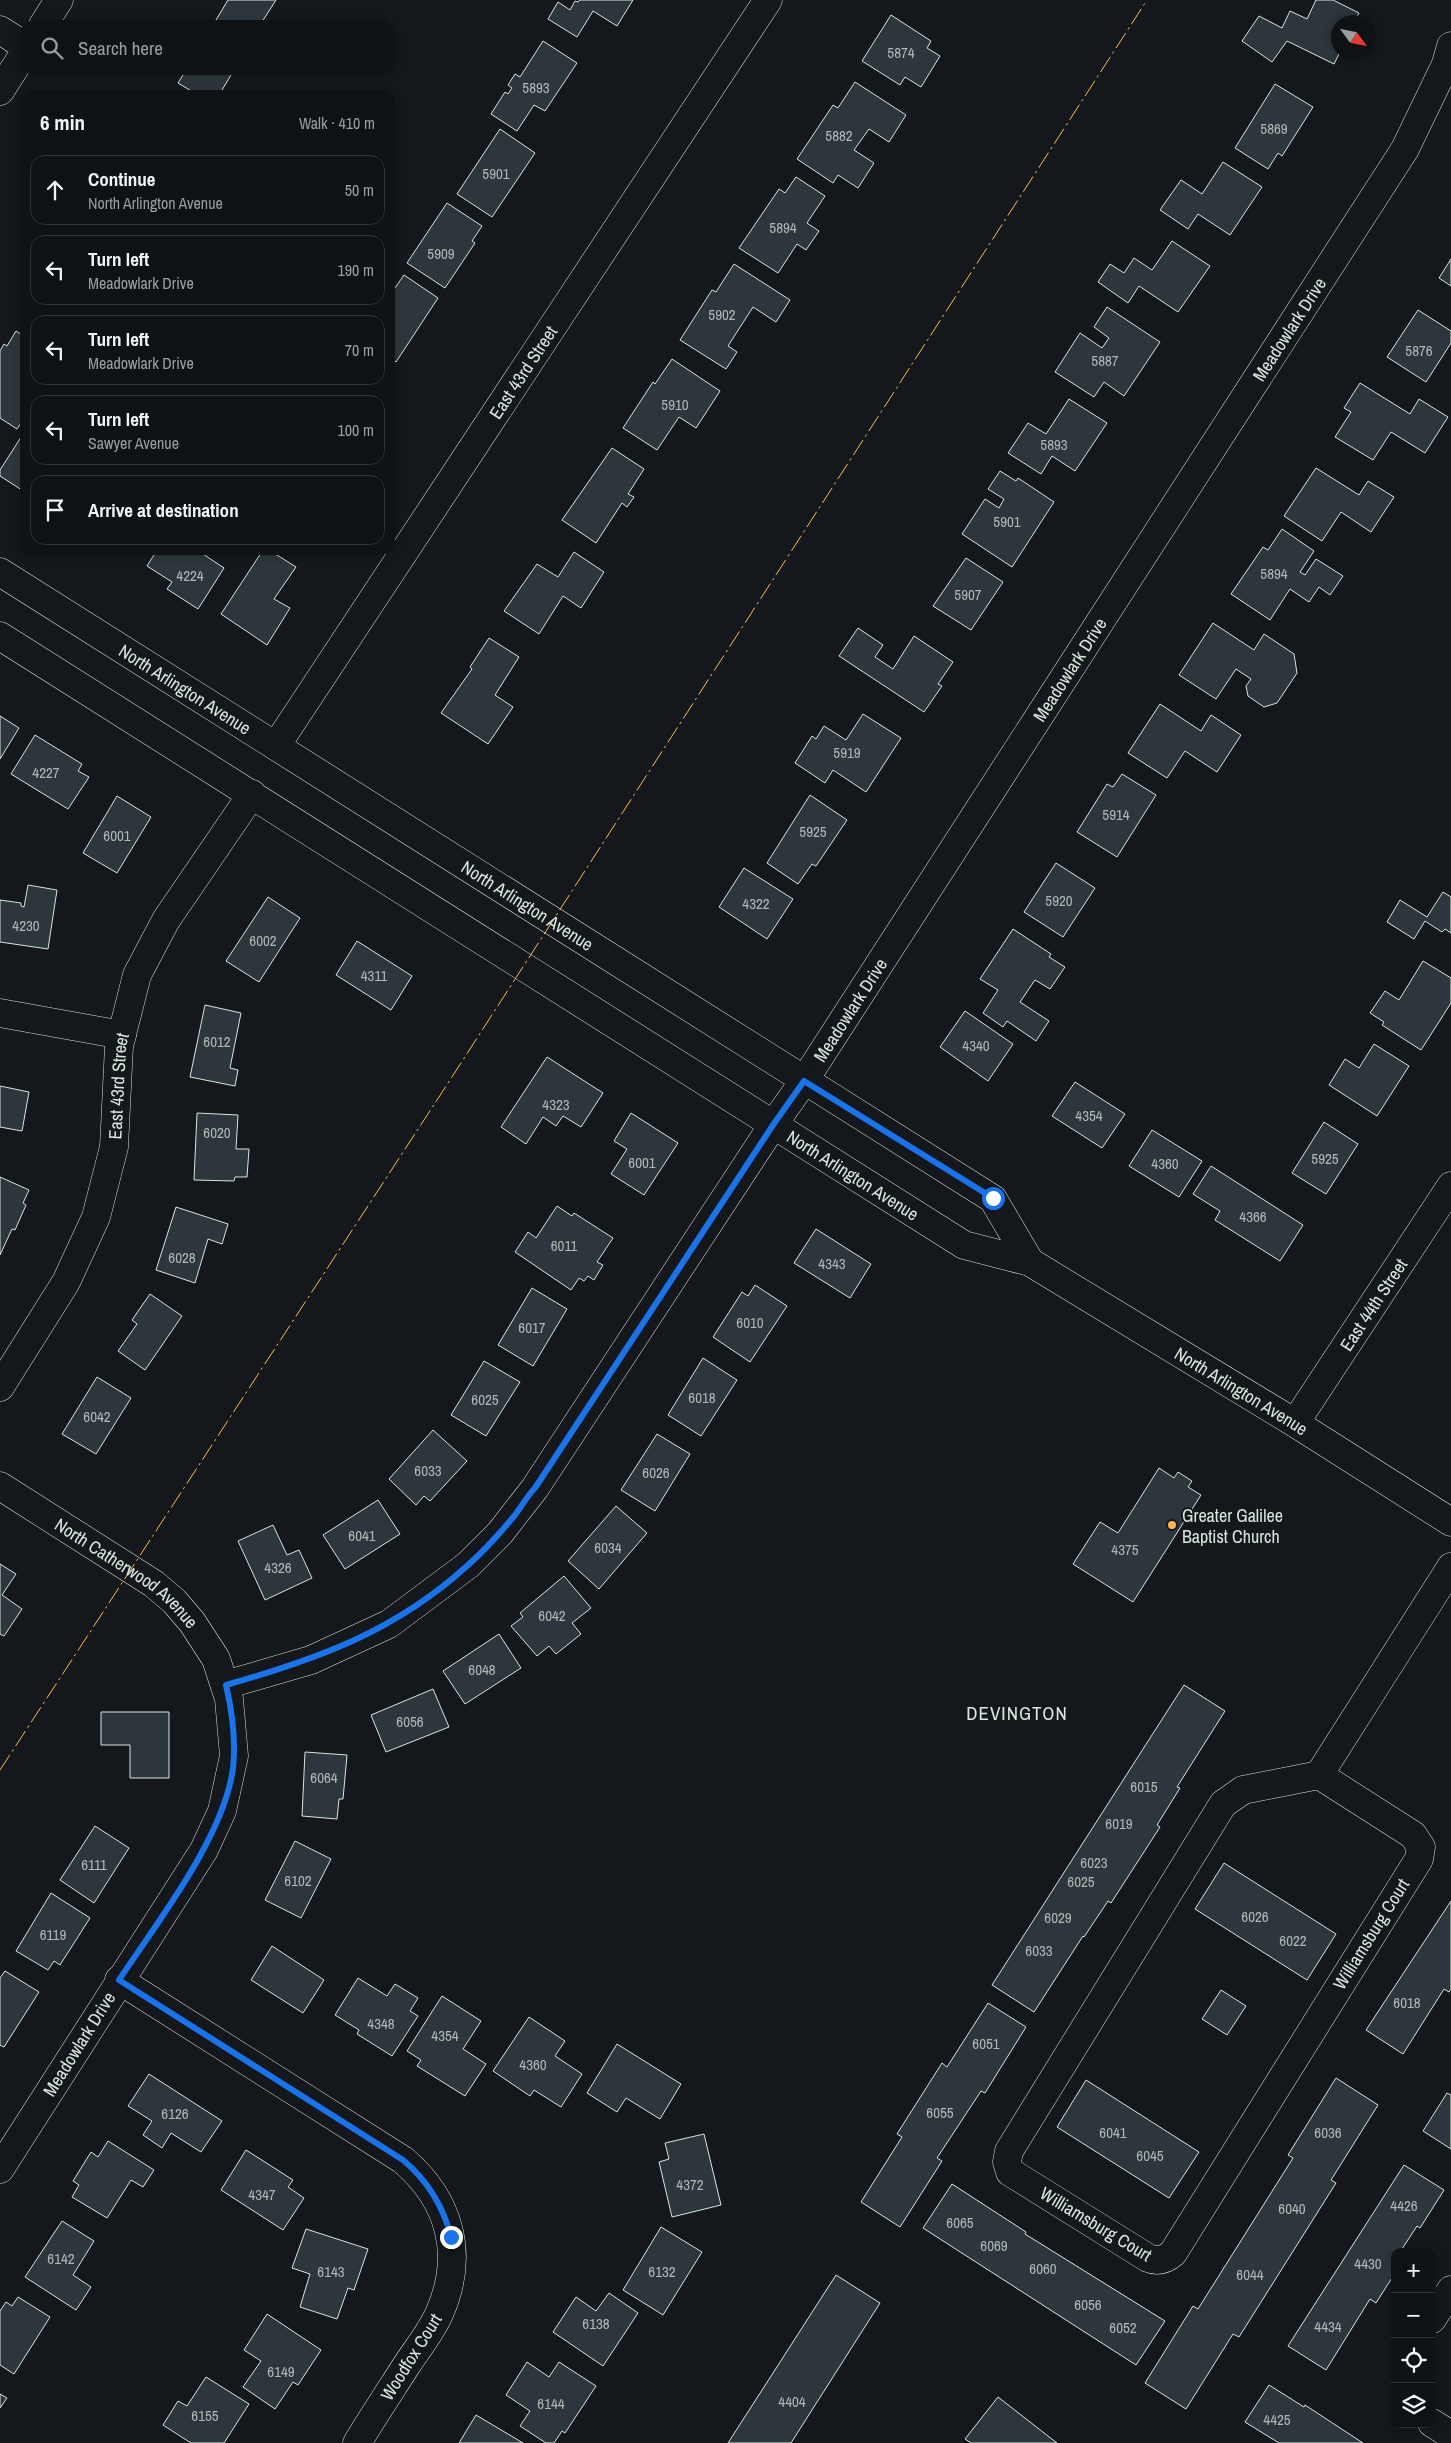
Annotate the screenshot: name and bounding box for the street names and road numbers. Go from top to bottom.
street label: Meadowlark Drive [1246,272,1332,386]
street label: East 43rd Street [483,321,562,423]
street label: Meadowlark Drive [1027,613,1112,726]
street label: North Arlington Avenue [114,638,256,740]
street label: North Arlington Avenue [457,854,598,956]
street label: Meadowlark Drive [807,953,893,1067]
street label: East 43rd Street [102,1030,134,1140]
street label: North Arlington Avenue [782,1124,924,1226]
street label: East 44th Street [1333,1253,1413,1356]
street label: North Arlington Avenue [1170,1340,1313,1441]
street label: North Catherwood Avenue [50,1512,204,1633]
street label: Williamsburg Court [1327,1874,1415,1994]
street label: Meadowlark Drive [37,1987,121,2101]
street label: Williamsburg Court [1035,2181,1157,2267]
street label: Woodfox Court [374,2309,448,2405]

